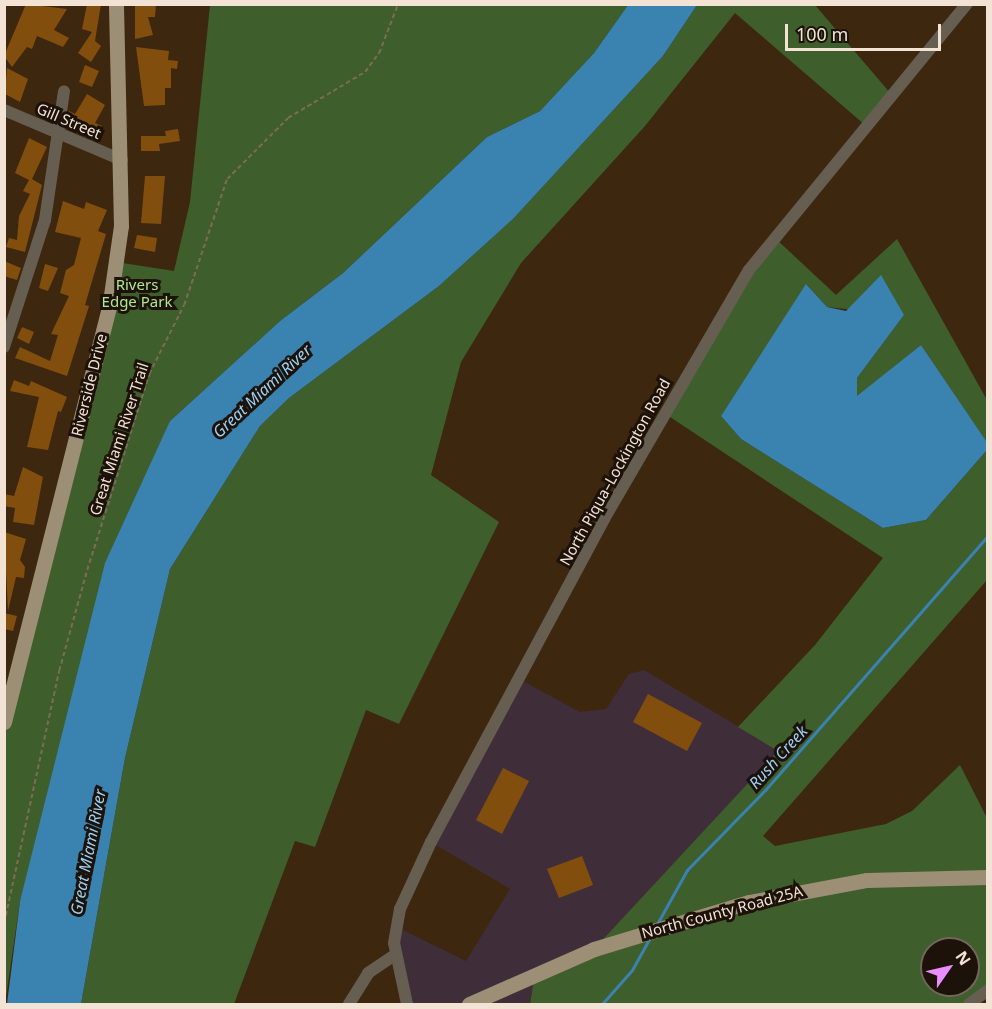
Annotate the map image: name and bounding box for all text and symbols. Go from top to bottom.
scale bar [788,12,944,50]
text: 100 m [796,22,848,46]
street label: Gill Street [34,99,104,143]
park label: Rivers Edge Park [102,275,172,310]
street label: Riverside Drive [68,332,110,438]
water label: Great Miami River [209,340,315,442]
street label: Great Miami River Trail [86,360,152,518]
street label: North Piqua–Lockington Road [556,375,674,569]
water label: Rush Creek [745,722,811,792]
water label: Great Miami River [66,788,110,916]
street label: North County Road 25A [639,882,805,942]
north arrow [920,937,980,997]
text: N [951,947,976,970]

